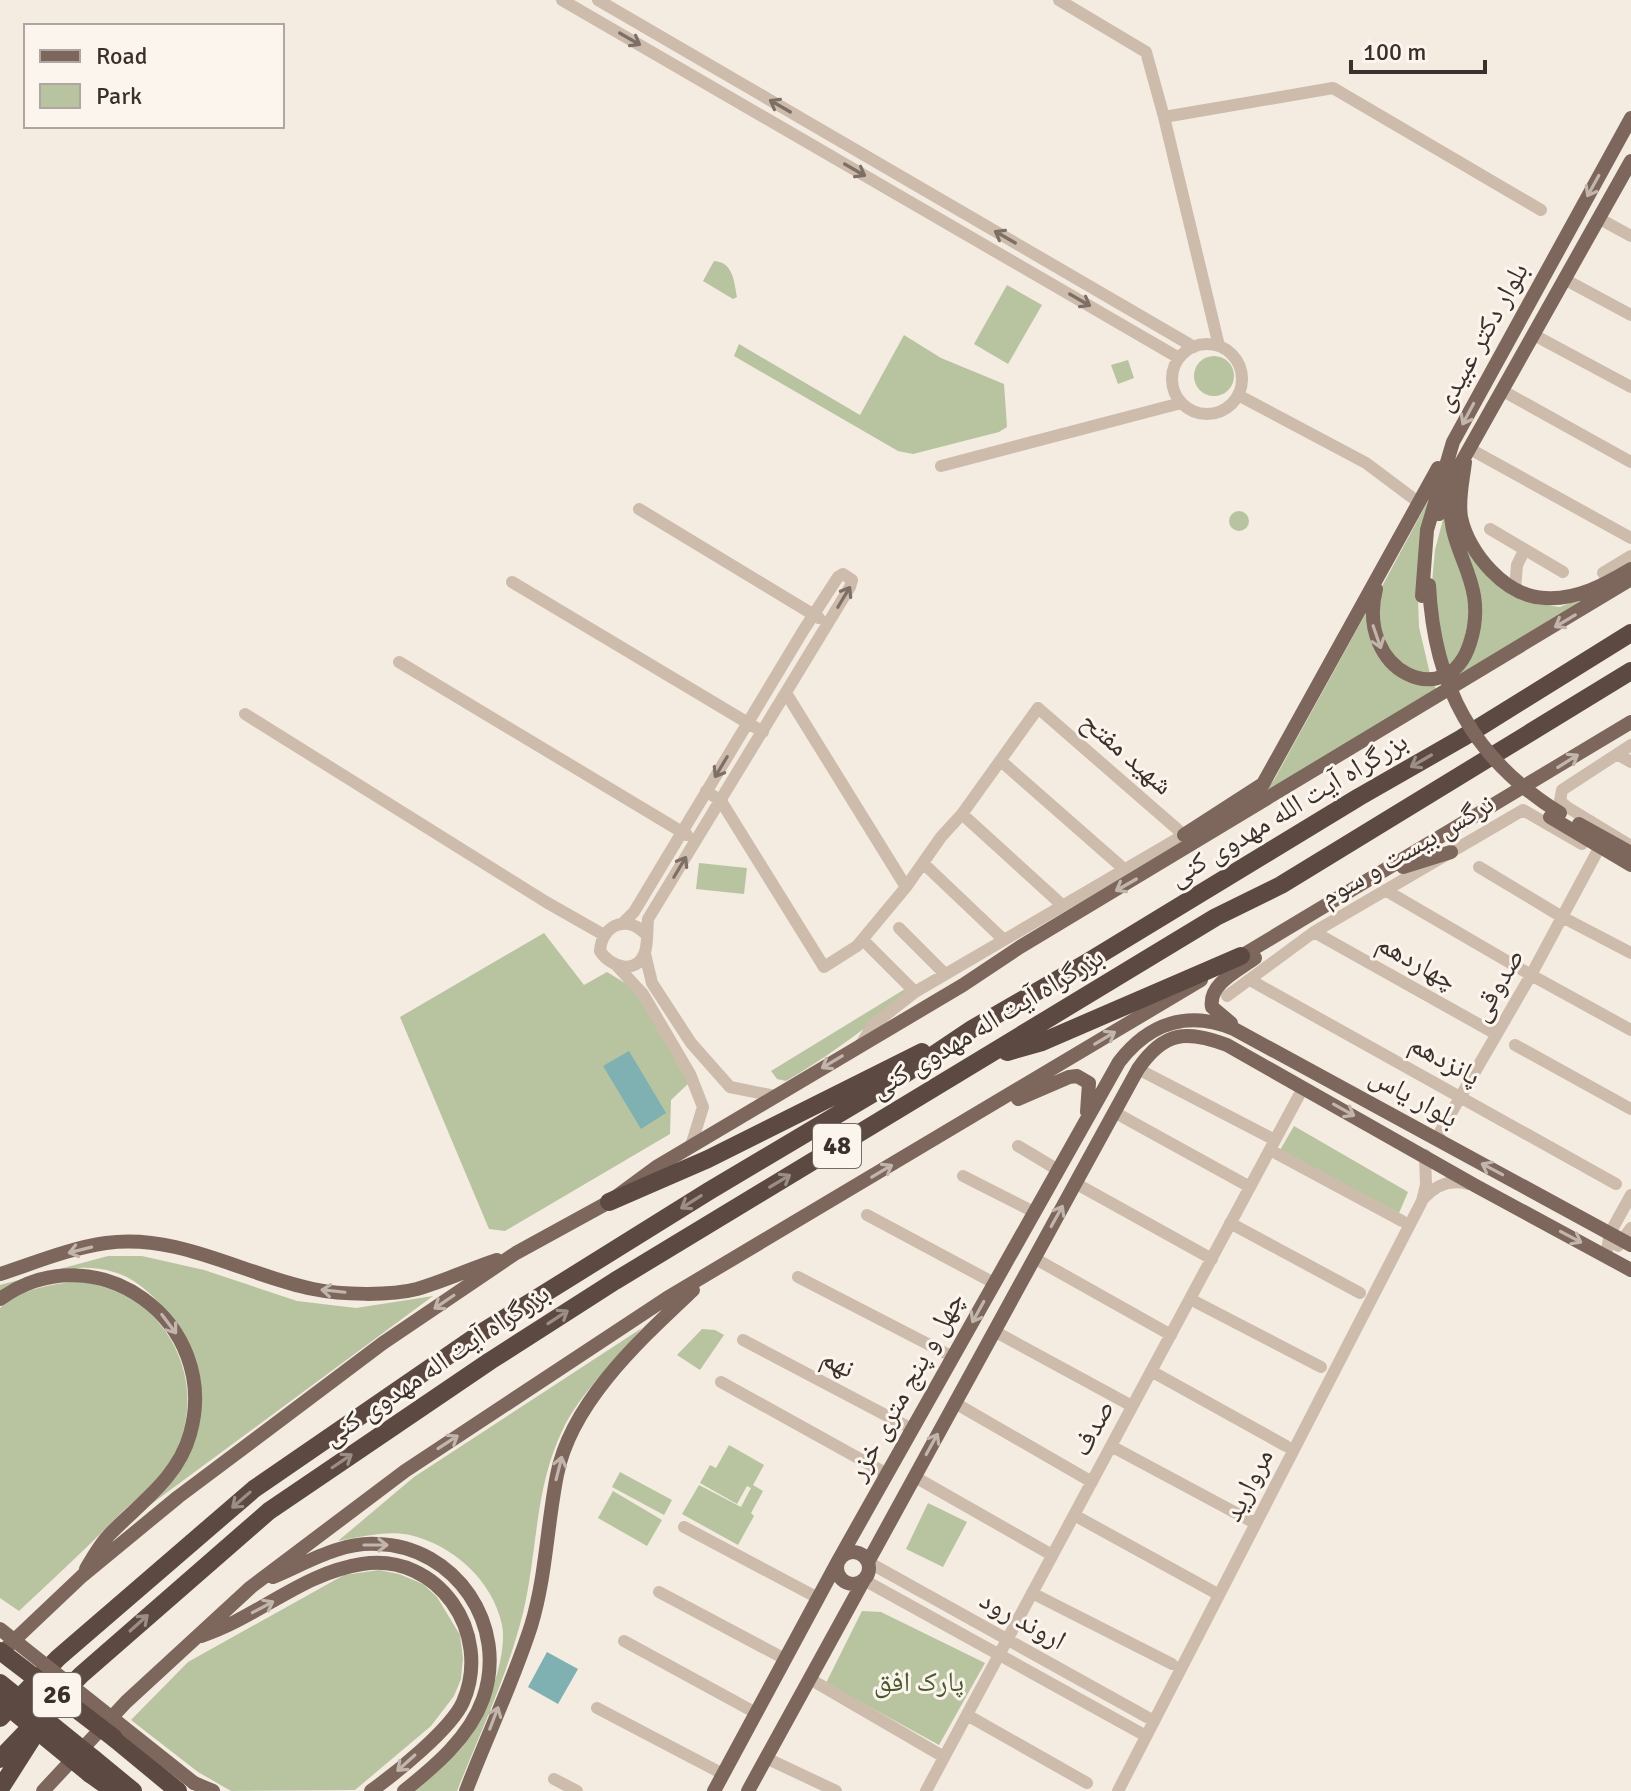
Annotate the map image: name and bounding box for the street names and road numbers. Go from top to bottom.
street label: بلوار دکتر عبیدی [1426,257,1536,417]
street label: شهید مفتح [1074,704,1180,802]
street label: بزرگراه آیت الله مهدوی کنی [1162,724,1414,894]
street label: نرگس بیست و سوم [1314,786,1500,914]
street label: چهاردهم [1370,926,1463,999]
street label: بزرگراه آیت اله مهدوی کنی [864,940,1110,1106]
street label: صدوقی [1462,942,1532,1028]
street label: پانزدهم [1403,1027,1487,1094]
street label: بلوار یاس [1364,1059,1464,1135]
road number: 48 [813,1124,861,1168]
street label: بزرگراه آیت اله مهدوی کنی [316,1277,556,1453]
street label: چهل و پنج متری خزر [840,1286,972,1487]
street label: نهم [815,1340,861,1387]
street label: صدف [1064,1394,1122,1462]
street label: مروارید [1215,1443,1281,1527]
street label: اروند رود [974,1583,1072,1657]
road number: 26 [33,1673,81,1717]

